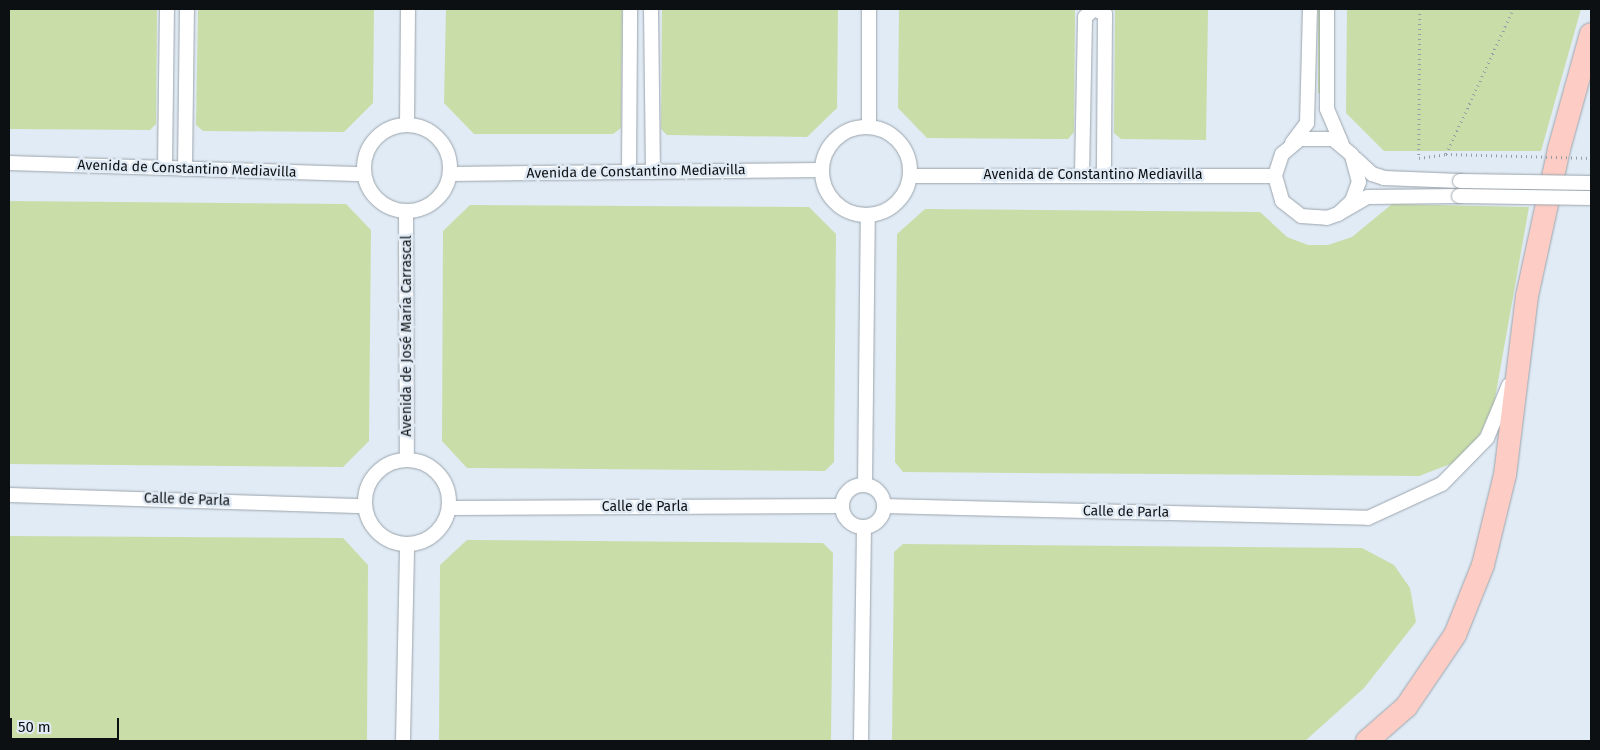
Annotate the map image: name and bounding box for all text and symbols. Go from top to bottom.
street label: Avenida de Constantino Mediavilla [77,157,297,181]
street label: Avenida de Constantino Mediavilla [526,162,746,182]
street label: Avenida de Constantino Mediavilla [983,167,1203,183]
street label: Avenida de José María Carrascal [399,235,415,437]
street label: Calle de Parla [144,490,230,510]
street label: Calle de Parla [602,499,688,515]
street label: Calle de Parla [1083,503,1169,521]
scale bar [12,708,121,740]
text: 50 m [18,718,51,736]

